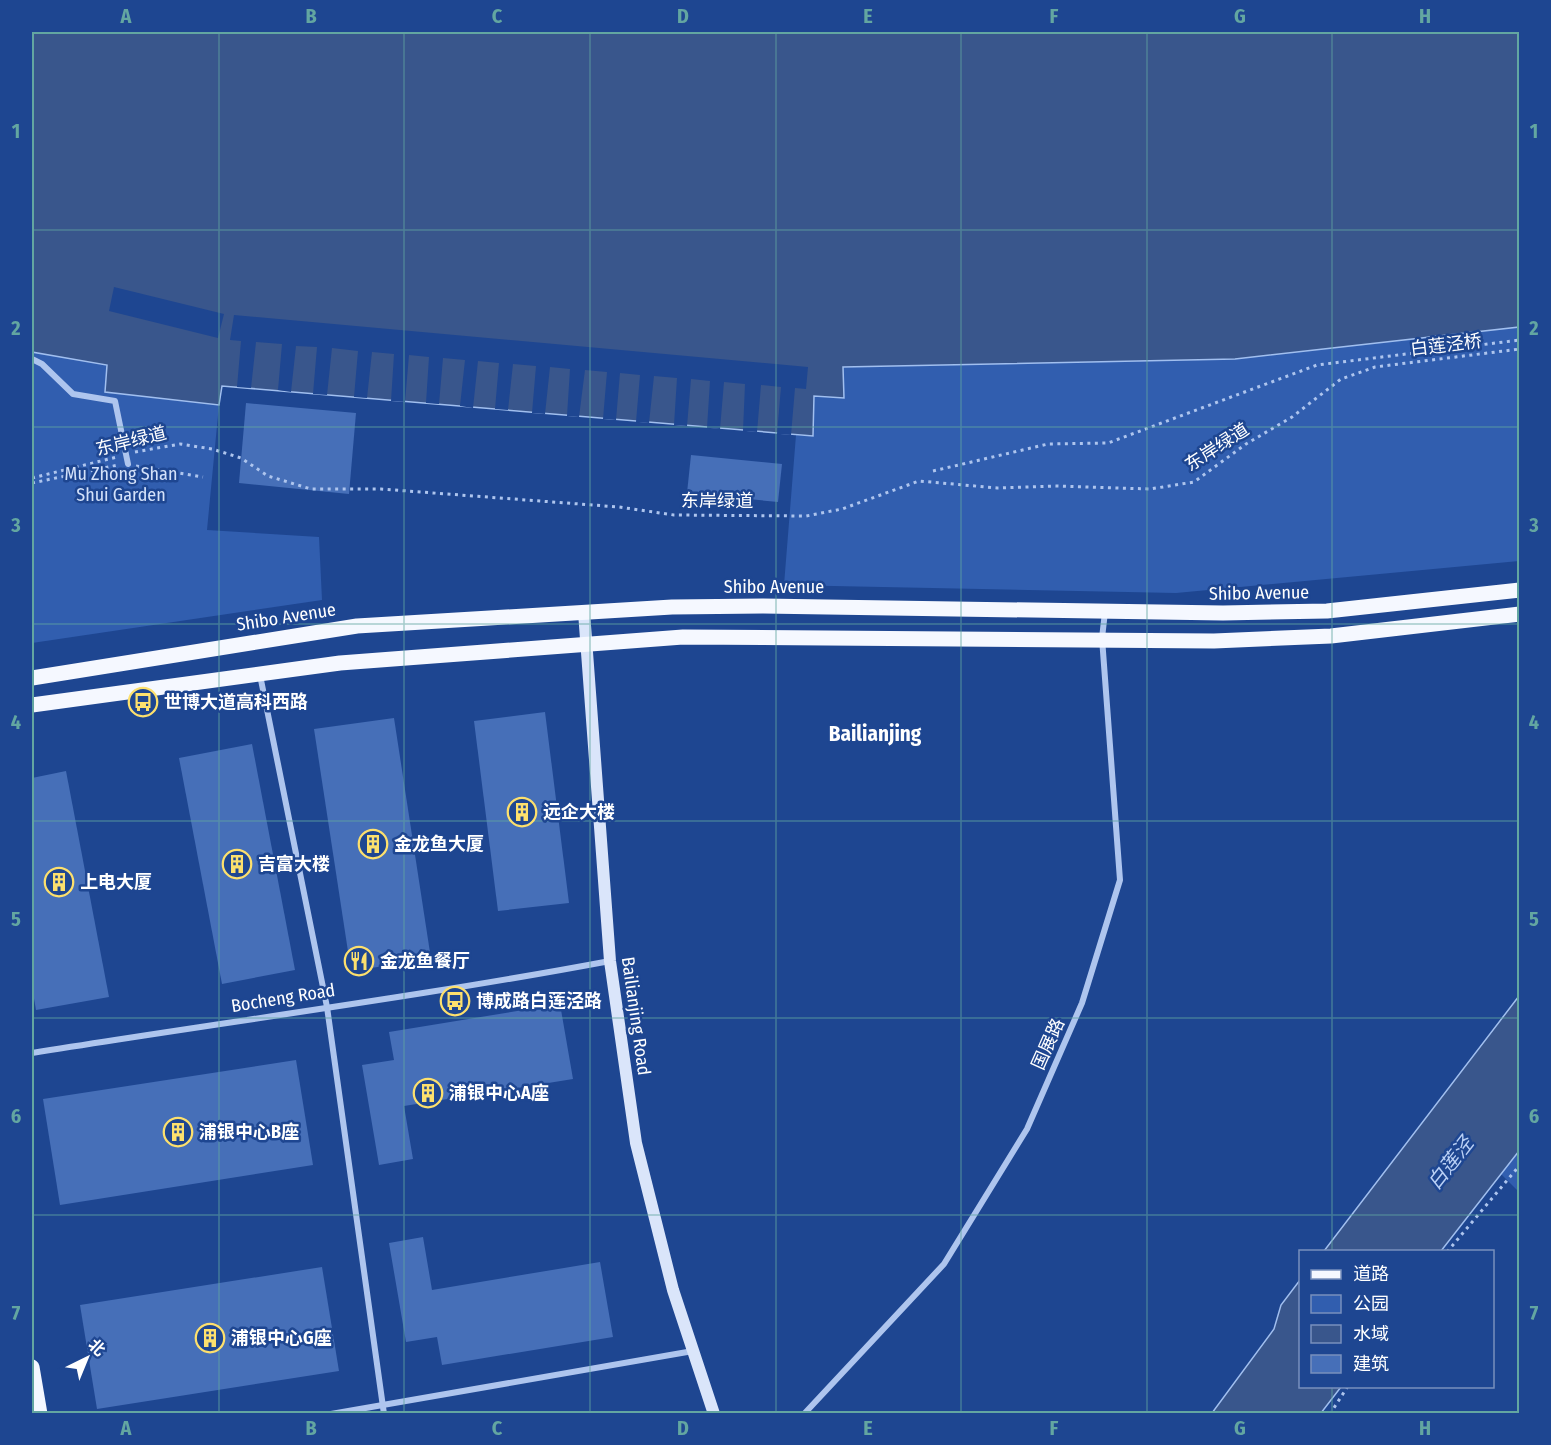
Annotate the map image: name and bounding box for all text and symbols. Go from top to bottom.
text: A [120,4,133,28]
text: B [305,4,317,28]
text: C [492,4,503,28]
text: D [677,4,689,28]
text: E [863,4,873,28]
text: F [1050,4,1059,28]
text: G [1234,4,1246,28]
text: H [1419,4,1431,28]
text: 1 [12,119,20,143]
text: 1 [1530,119,1538,143]
text: 2 [10,316,21,340]
text: 2 [1528,316,1539,340]
street label: 白莲泾桥 [1409,330,1483,360]
street label: 东岸绿道 [1181,418,1253,476]
street label: 东岸绿道 [93,422,169,460]
park label: Mu Zhong Shan Shui Garden [65,463,177,506]
street label: 东岸绿道 [681,490,753,512]
text: 3 [10,513,21,537]
text: 3 [1528,513,1539,537]
street label: Shibo Avenue [724,576,824,598]
street label: Shibo Avenue [1209,581,1309,605]
street label: Shibo Avenue [235,598,337,636]
bus stop icon: 世博大道高科西路 [127,686,159,718]
place label: 世博大道高科西路 [164,691,308,713]
text: 4 [11,710,21,734]
text: 4 [1529,710,1539,734]
district label: Bailianjing [829,721,922,747]
building icon: 远企大楼 [506,796,538,828]
place label: 远企大楼 [543,801,615,823]
building icon: 金龙鱼大厦 [357,828,389,860]
place label: 金龙鱼大厦 [394,833,484,855]
building icon: 吉富大楼 [221,848,253,880]
place label: 吉富大楼 [258,853,330,875]
building icon: 上电大厦 [43,866,75,898]
place label: 上电大厦 [80,871,152,893]
text: 5 [11,907,21,931]
text: 5 [1529,907,1539,931]
restaurant icon: 金龙鱼餐厅 [343,945,375,977]
place label: 金龙鱼餐厅 [380,950,470,972]
street label: Bailianjing Road [617,955,655,1077]
street label: Bocheng Road [229,979,337,1017]
bus stop icon: 博成路白莲泾路 [439,985,471,1017]
place label: 博成路白莲泾路 [476,990,602,1012]
street label: 国展路 [1027,1015,1069,1073]
building icon: 浦银中心A座 [412,1077,444,1109]
place label: 浦银中心A座 [449,1082,549,1104]
text: 6 [11,1104,21,1128]
text: 6 [1529,1104,1539,1128]
building icon: 浦银中心B座 [162,1116,194,1148]
place label: 浦银中心B座 [199,1121,299,1143]
water label: 白莲泾 [1422,1130,1479,1194]
legend [1299,1250,1494,1388]
text: 道路 [1353,1263,1389,1285]
text: 公园 [1353,1293,1389,1315]
text: 7 [12,1301,21,1325]
text: 7 [1530,1301,1539,1325]
building icon: 浦银中心G座 [194,1322,226,1354]
text: 水域 [1353,1323,1389,1345]
place label: 浦银中心G座 [231,1327,332,1349]
north arrow [57,1328,117,1388]
text: 北 [85,1335,109,1360]
text: 建筑 [1353,1353,1389,1375]
text: A [120,1416,133,1440]
text: B [305,1416,317,1440]
text: C [492,1416,503,1440]
text: D [677,1416,689,1440]
text: E [863,1416,873,1440]
text: F [1050,1416,1059,1440]
text: G [1234,1416,1246,1440]
text: H [1419,1416,1431,1440]

